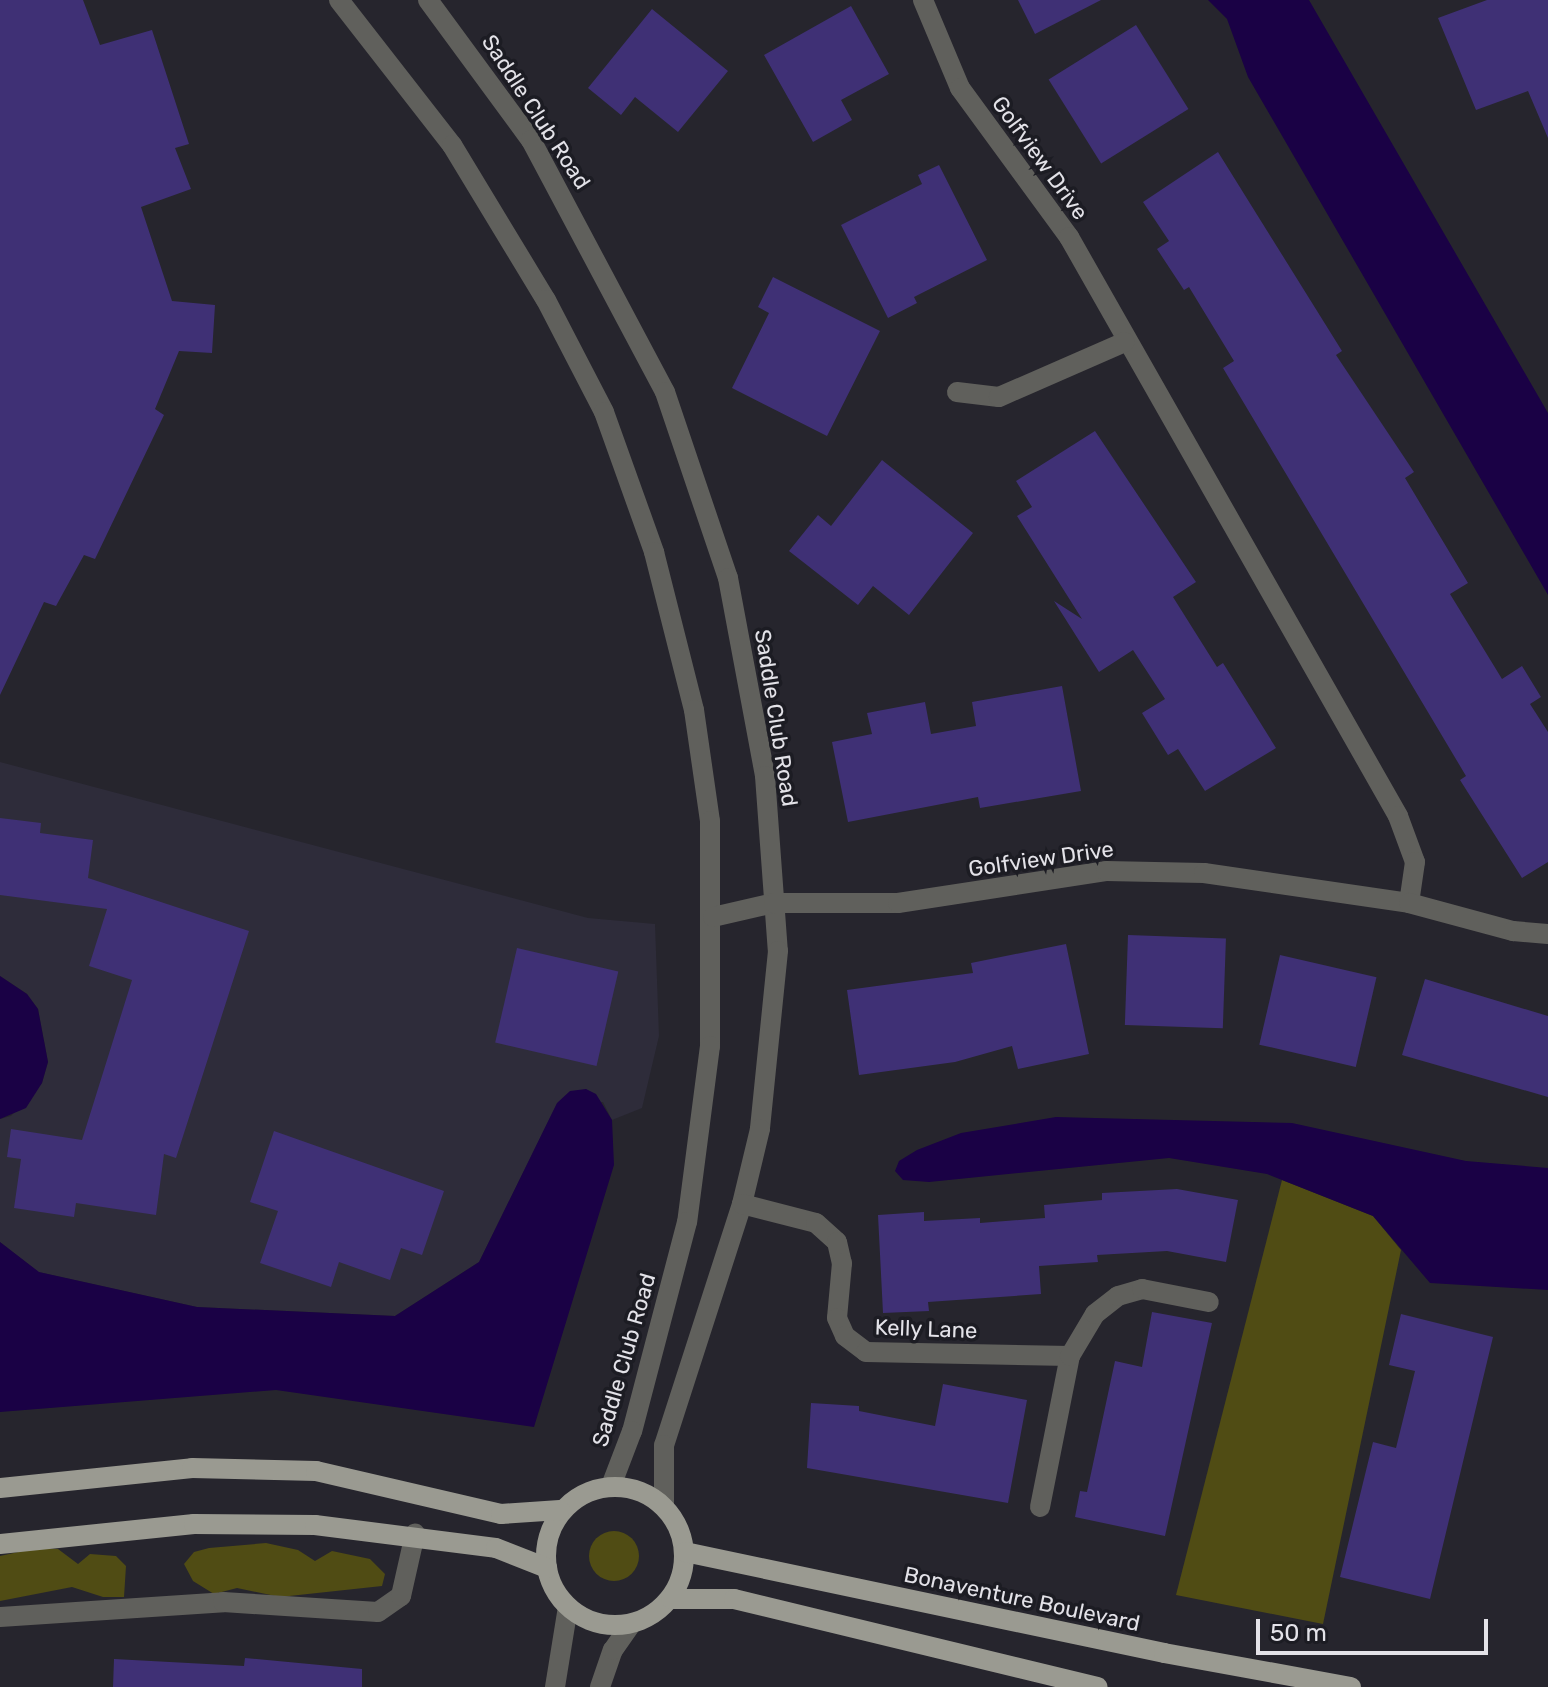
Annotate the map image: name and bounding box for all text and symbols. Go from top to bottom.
street label: Saddle Club Road [476,30,596,194]
street label: Golfview Drive [986,91,1094,225]
street label: Saddle Club Road [749,628,803,808]
street label: Golfview Drive [966,836,1116,882]
street label: Saddle Club Road [587,1270,661,1450]
street label: Kelly Lane [874,1314,978,1344]
street label: Bonaventure Boulevard [902,1561,1142,1637]
scale bar [1260,1603,1492,1653]
text: 50 m [1270,1619,1327,1647]

